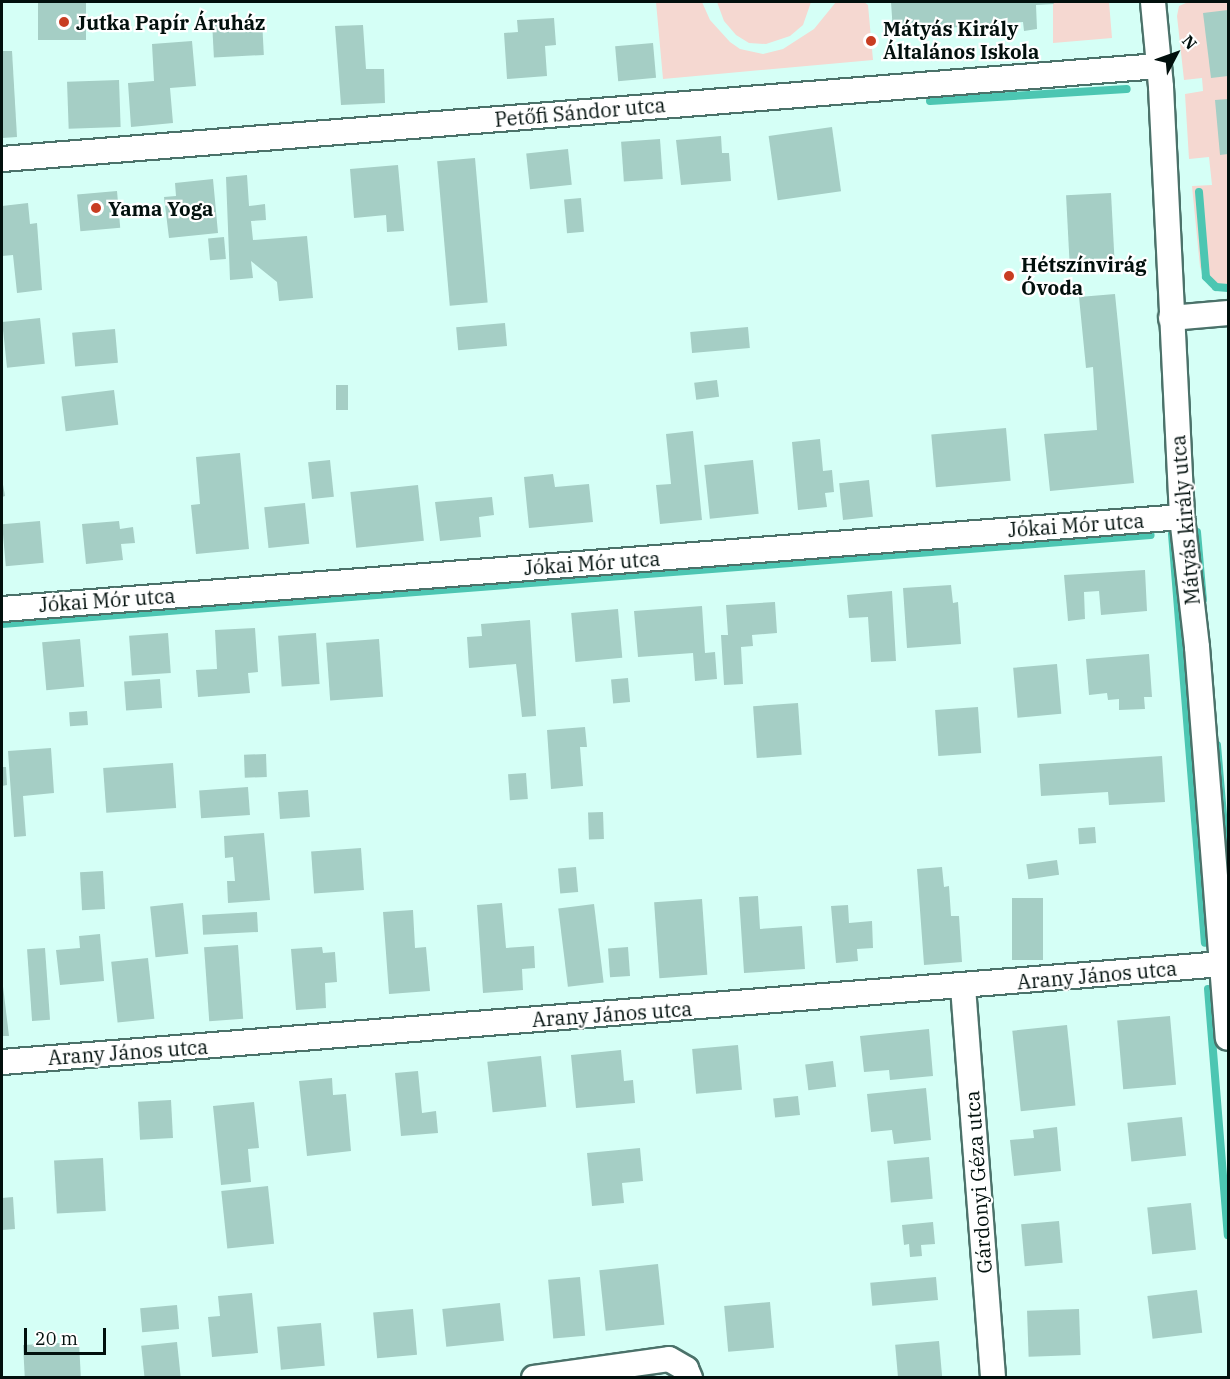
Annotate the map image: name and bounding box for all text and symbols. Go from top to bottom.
place label: Jutka Papír Áruház [76,10,265,34]
marker: Jutka Papír Áruház [57,15,71,29]
place label: Mátyás Király Általános Iskola [883,17,1040,64]
north arrow [1146,24,1206,84]
text: N [1178,31,1201,54]
marker: Mátyás Király Általános Iskola [864,34,878,48]
street label: Petőfi Sándor utca [494,93,666,131]
place label: Yama Yoga [108,196,214,220]
marker: Yama Yoga [89,201,103,215]
place label: Hétszínvirág Óvoda [1021,252,1147,299]
marker: Hétszínvirág Óvoda [1002,269,1016,283]
street label: Mátyás király utca [1166,434,1204,606]
street label: Jókai Mór utca [1007,508,1145,542]
street label: Jókai Mór utca [523,546,661,580]
street label: Jókai Mór utca [38,583,176,617]
street label: Arany János utca [1016,956,1178,994]
street label: Arany János utca [531,996,693,1032]
street label: Arany János utca [47,1034,209,1070]
street label: Gárdonyi Géza utca [960,1090,996,1274]
scale bar [27,1316,110,1354]
text: 20 m [35,1327,78,1350]

